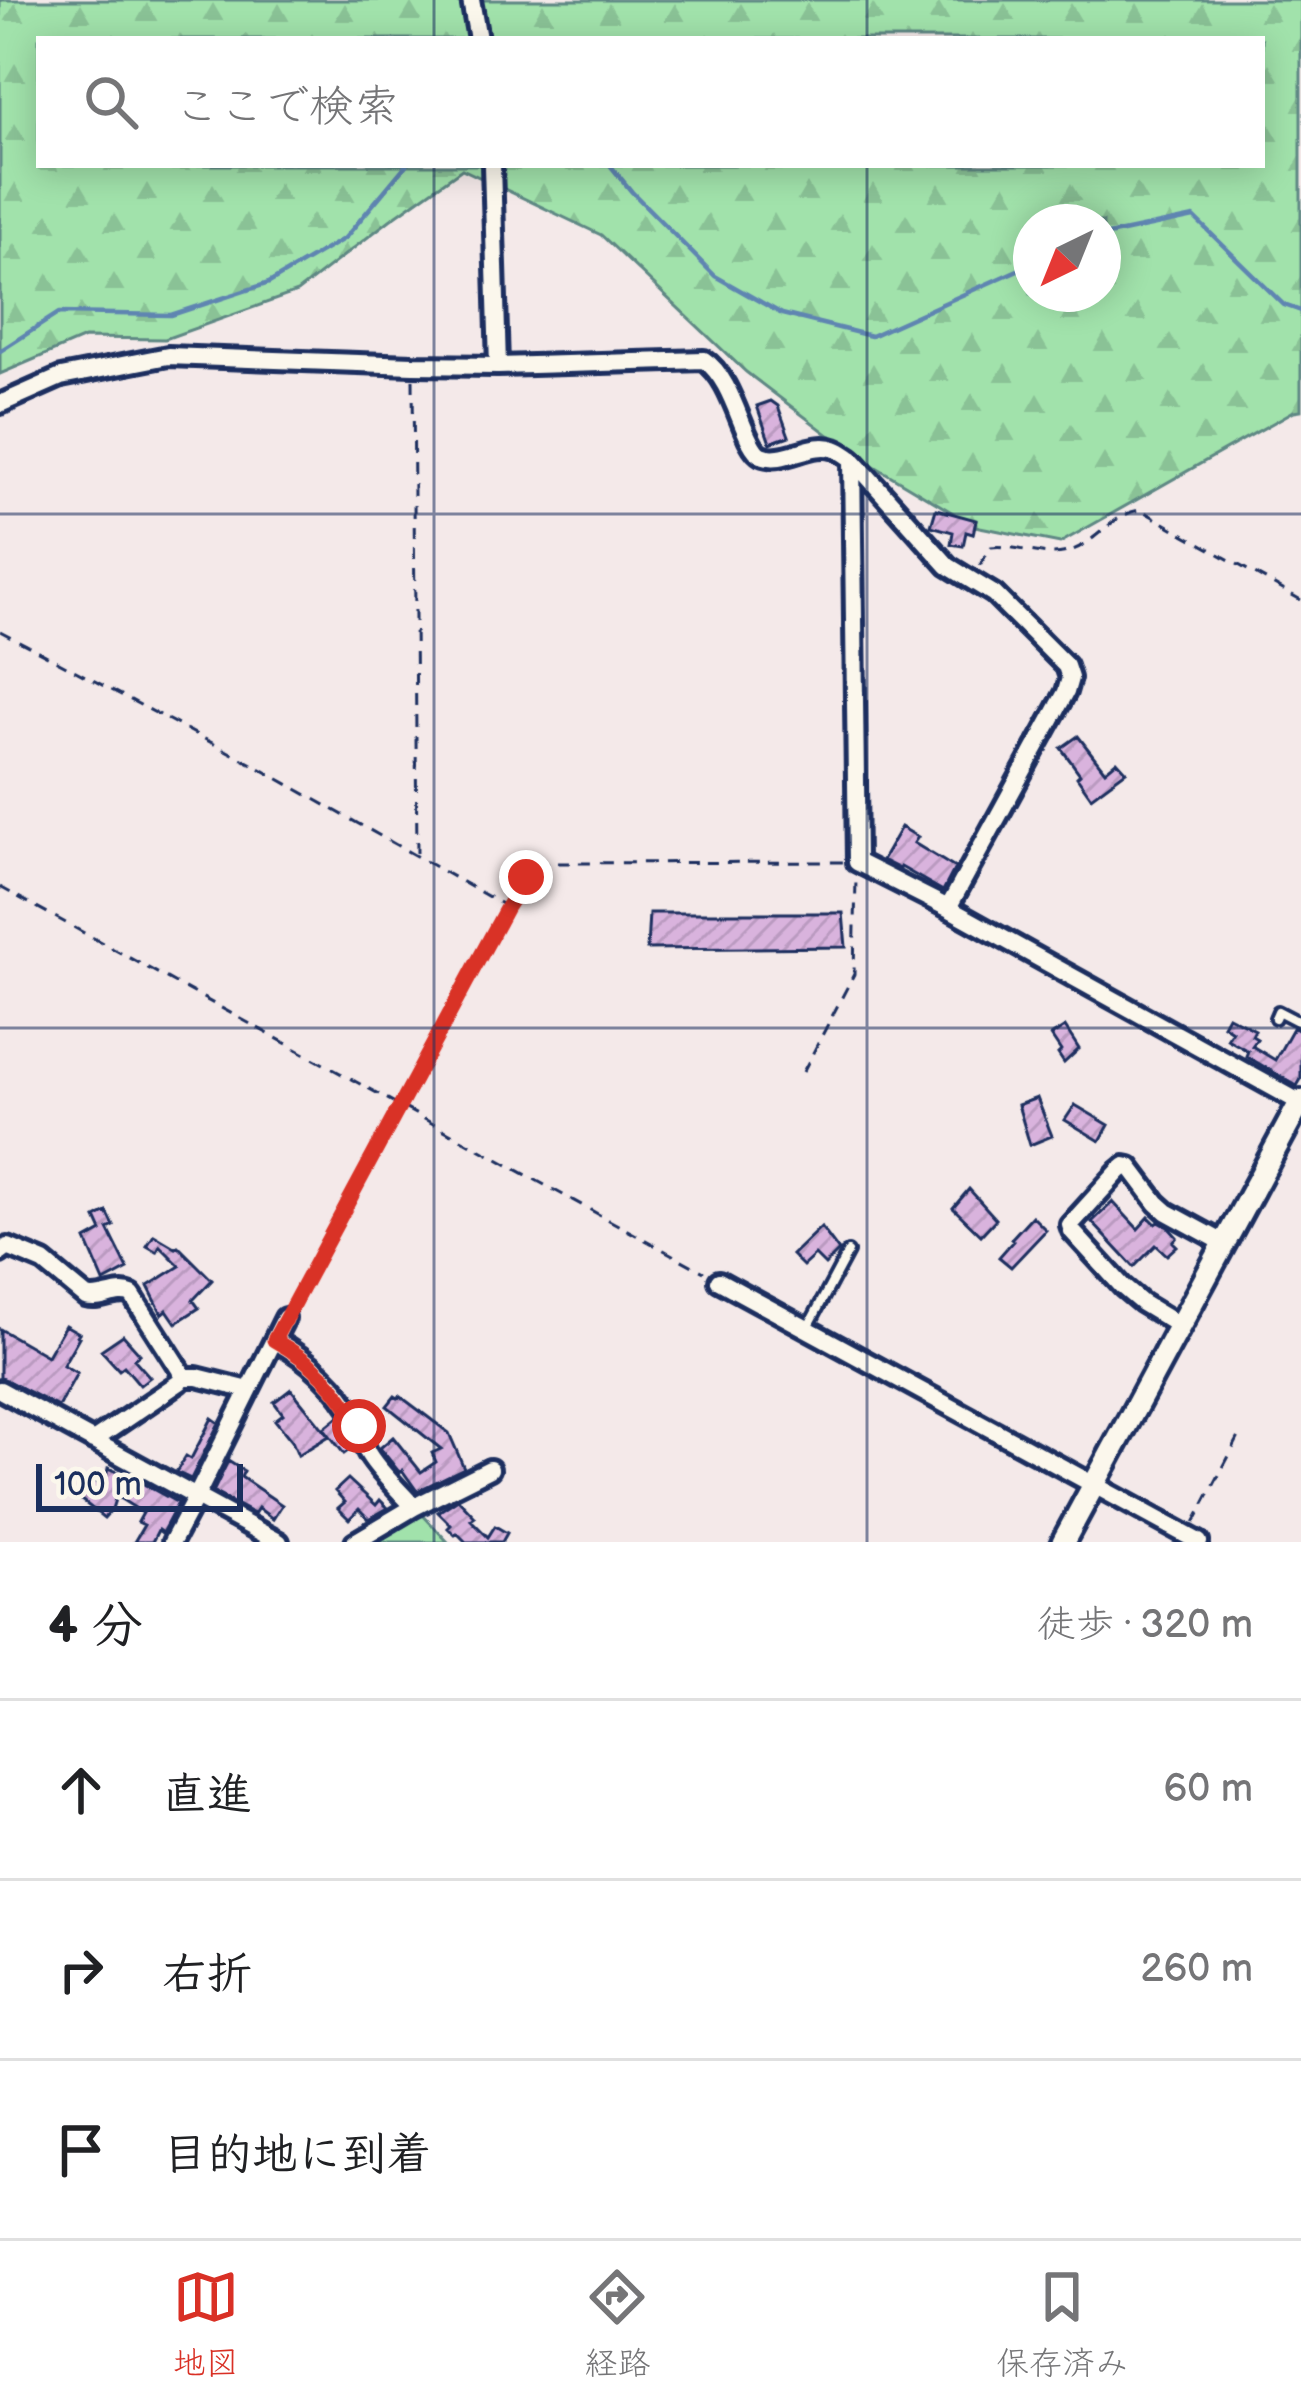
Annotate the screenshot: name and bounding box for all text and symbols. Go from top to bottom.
search box [36,36,1265,168]
icon: search [78,69,144,135]
text: ここで検索 [174,80,399,135]
north arrow [1013,204,1121,312]
route end [499,850,553,904]
route start [332,1399,386,1453]
scale bar [36,1458,243,1511]
text: 100 m [54,1465,142,1505]
text: 4 分 [48,1596,143,1657]
text: 徒歩 · 320 m [1037,1602,1253,1649]
icon: ahead [48,1757,114,1823]
text: 60 m [1163,1766,1253,1813]
text: 直進 [162,1768,252,1823]
icon: right [48,1937,114,2003]
text: 260 m [1140,1946,1253,1993]
text: 右折 [162,1948,252,2003]
icon: arrive [48,2117,114,2183]
text: 目的地に到着 [162,2128,432,2183]
tab: 地図 [173,2264,239,2384]
tab: 経路 [584,2264,650,2384]
tab: 保存済み [996,2264,1128,2384]

